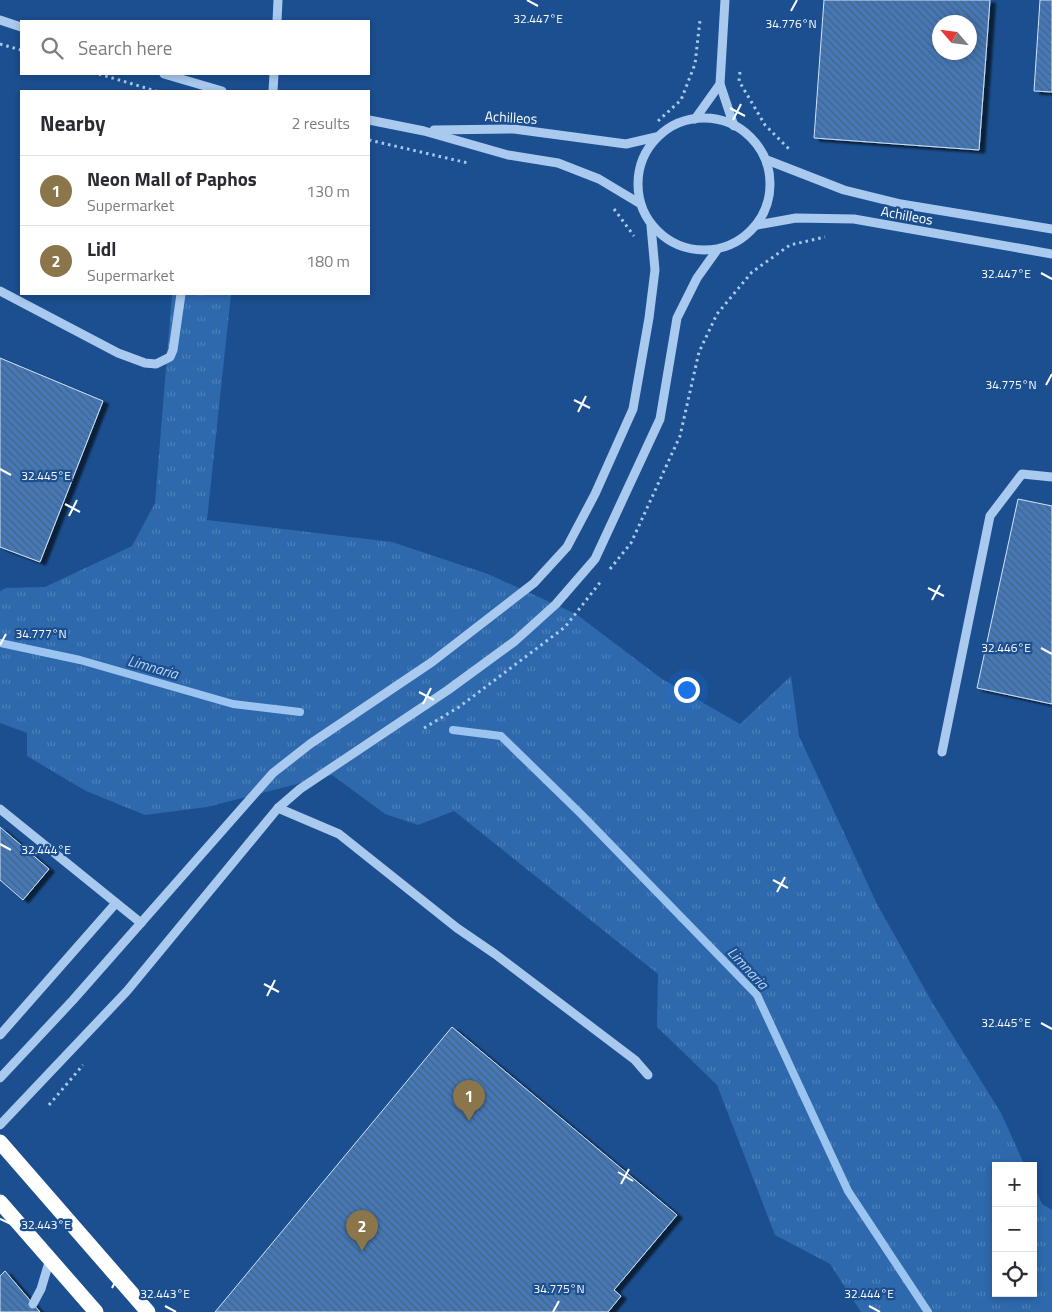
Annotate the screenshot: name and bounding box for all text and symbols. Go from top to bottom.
text: 32.447°E [513,9,563,28]
text: 34.776°N [765,14,817,33]
north arrow [932,15,977,60]
search box [20,20,370,75]
text: Search here [78,33,172,62]
icon: search [38,34,66,62]
street label: Achilleos [484,105,538,129]
text: Nearby [40,107,105,139]
text: 2 results [291,111,350,135]
text: Neon Mall of Paphos [87,164,257,193]
text: 1 [52,179,60,203]
text: 130 m [306,179,350,203]
text: Supermarket [87,193,174,217]
street label: Achilleos [879,200,935,230]
text: Lidl [87,234,116,263]
text: 2 [52,249,60,273]
text: 180 m [306,249,350,273]
text: Supermarket [87,263,174,287]
text: 32.447°E [981,264,1031,283]
text: 34.775°N [985,375,1037,394]
text: 32.445°E [21,466,71,485]
text: 34.777°N [15,624,67,643]
text: 32.446°E [981,638,1031,657]
water label: Limnaria [125,649,182,686]
your location [674,677,700,703]
text: 32.444°E [21,840,71,859]
water label: Limnaria [722,941,775,996]
text: 32.445°E [981,1013,1031,1032]
pin: 1 [453,1080,485,1121]
map controls [992,1162,1037,1297]
button: + [992,1162,1037,1207]
button: − [992,1207,1037,1252]
pin: 2 [346,1210,378,1251]
text: 32.443°E [21,1215,71,1234]
button: locate [992,1252,1037,1297]
text: 34.775°N [533,1279,585,1298]
text: 32.443°E [140,1284,190,1303]
text: 32.444°E [844,1284,894,1303]

